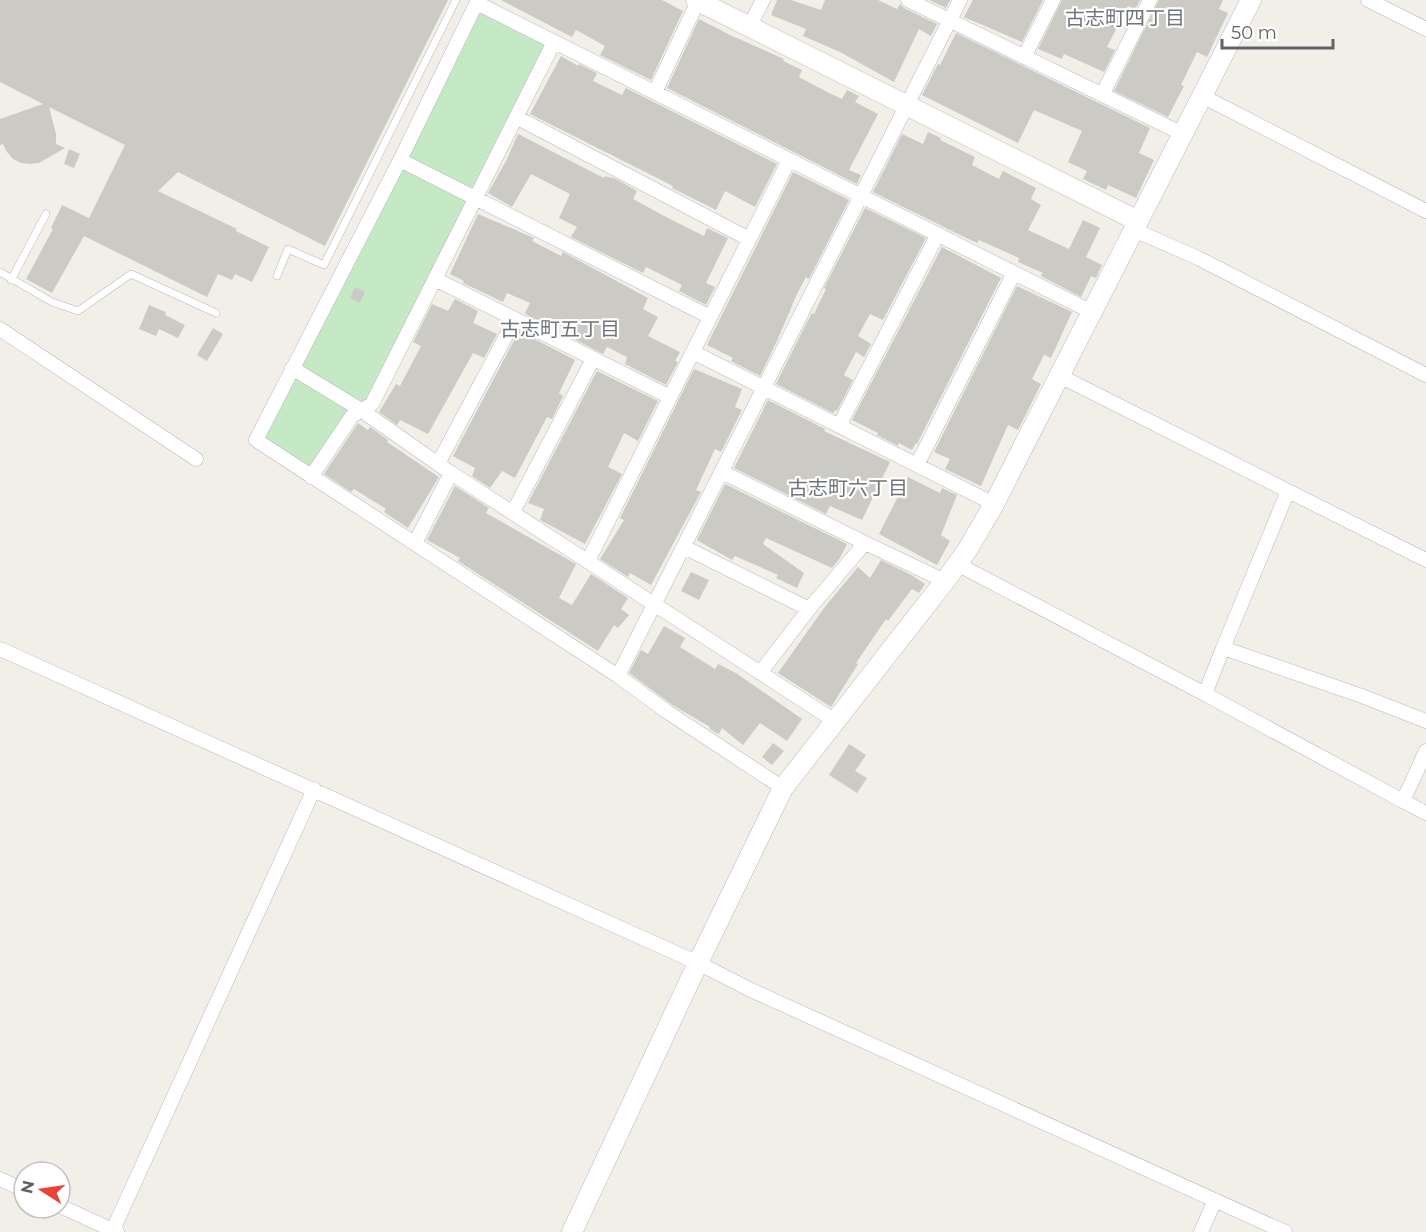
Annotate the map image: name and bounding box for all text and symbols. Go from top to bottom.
district label: 古志町四丁目 [1065,6,1185,30]
scale bar [1222,12,1333,50]
text: 50 m [1231,22,1277,44]
district label: 古志町五丁目 [500,317,620,341]
district label: 古志町六丁目 [788,476,908,500]
north arrow [12,1160,72,1220]
text: N [17,1179,38,1195]

